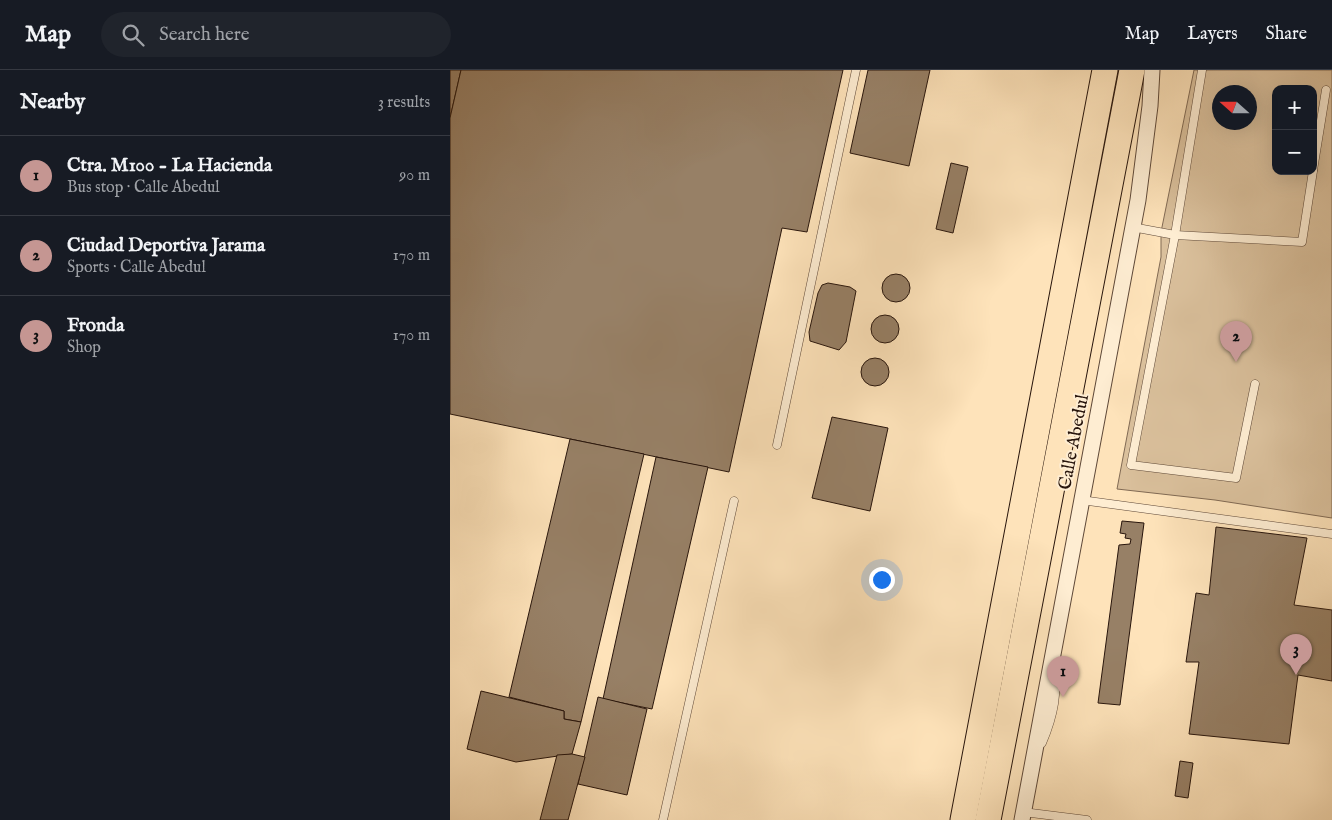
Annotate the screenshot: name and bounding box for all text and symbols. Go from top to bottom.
search box [101,12,451,57]
text: Map [25,19,71,50]
icon: search [119,21,147,49]
text: Search here [159,23,250,47]
text: Map [1125,23,1159,46]
text: Layers [1187,23,1238,46]
text: Share [1266,23,1307,46]
north arrow [1212,85,1257,130]
map controls [1272,85,1317,175]
button: + [1272,85,1317,130]
text: Nearby [20,89,85,116]
text: 3 results [378,93,430,113]
button: − [1272,130,1317,175]
text: Ctra. M100 - La Hacienda [67,154,272,178]
text: 1 [33,166,39,186]
text: 90 m [399,166,430,186]
text: Bus stop · Calle Abedul [67,178,220,198]
text: Ciudad Deportiva Jarama [67,234,265,258]
text: 2 [32,246,40,266]
text: 170 m [393,246,430,266]
text: Sports · Calle Abedul [67,258,206,278]
text: Fronda [67,314,124,338]
pin: 2 [1220,321,1252,362]
text: 3 [33,326,39,346]
text: 170 m [393,326,430,346]
text: Shop [67,338,101,358]
street label: Calle Abedul [1054,393,1095,492]
your location [869,567,895,593]
pin: 3 [1280,634,1312,675]
pin: 1 [1047,656,1079,697]

